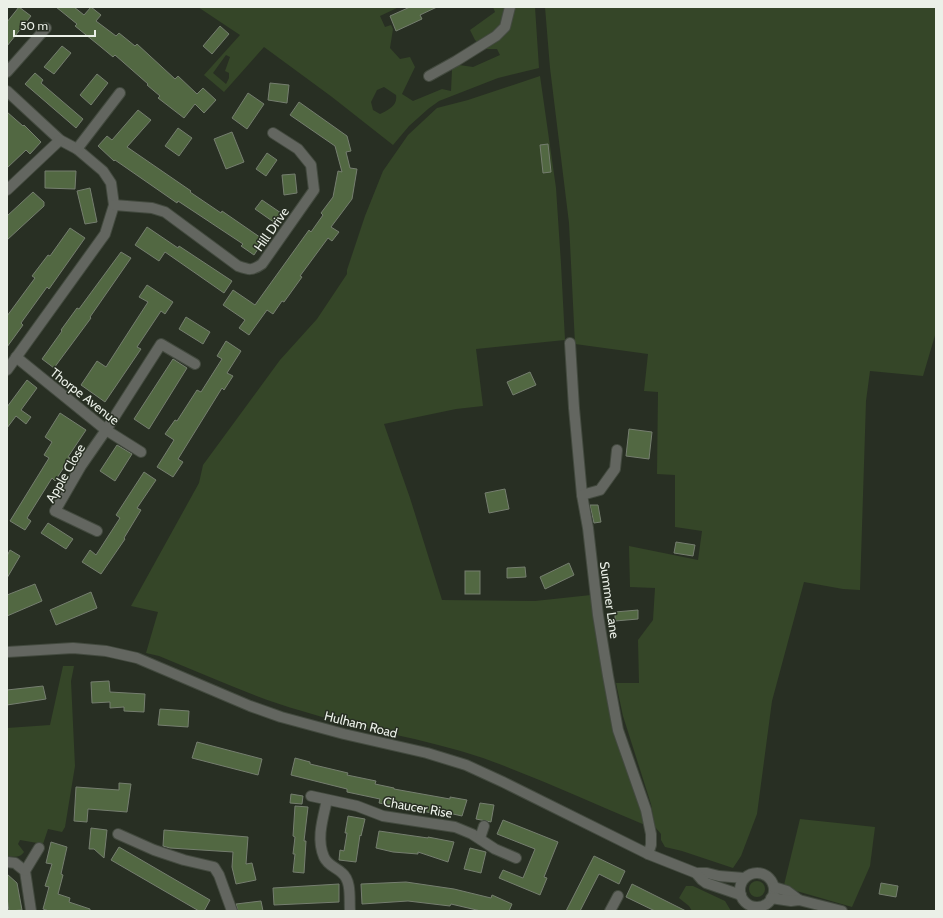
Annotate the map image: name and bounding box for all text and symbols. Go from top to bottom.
scale bar [14,12,95,38]
text: 50 m [20,18,48,33]
street label: Hill Drive [250,204,292,254]
street label: Thorpe Avenue [47,364,123,428]
street label: Apple Close [42,440,88,505]
street label: Summer Lane [597,561,623,640]
street label: Hulham Road [323,707,399,741]
street label: Chaucer Rise [382,793,454,821]

